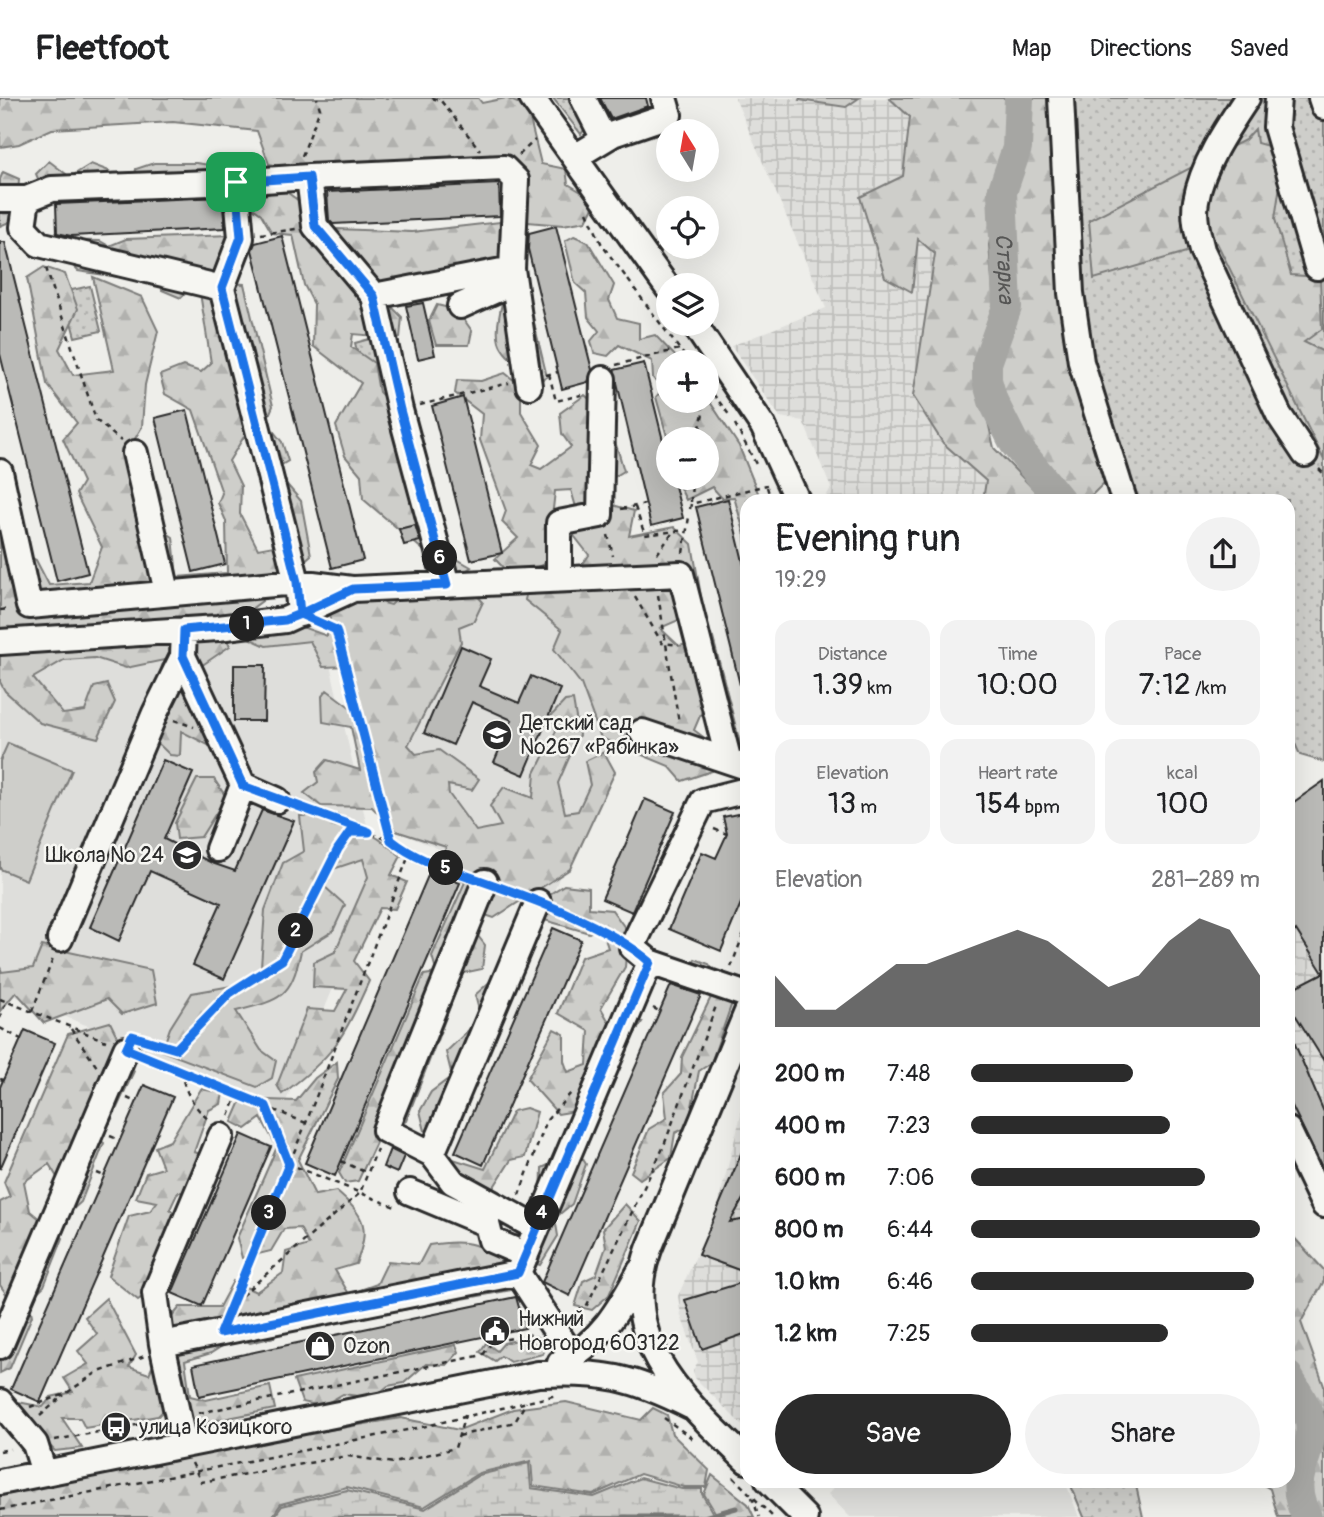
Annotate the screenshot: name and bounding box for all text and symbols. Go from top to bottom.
text: Fleetfoot [35,28,169,69]
text: Map [1012,34,1052,63]
text: Directions [1090,34,1191,63]
text: Saved [1229,34,1289,63]
north arrow [656,119,719,182]
map controls [656,119,719,490]
pin [206,152,266,212]
icon: arrive [217,163,255,201]
button: locate [656,196,719,259]
water label: Старка [989,233,1021,305]
button: layers [656,273,719,336]
button: + [656,350,719,413]
button: − [656,427,719,490]
text: Evening run [775,515,961,563]
button: share [1186,517,1260,591]
pin: 6 [422,540,458,575]
text: 6 [434,545,445,569]
text: 19:29 [775,565,827,594]
pin: 1 [230,606,264,642]
text: 1 [243,611,250,635]
text: Distance [818,642,887,666]
text: Time [998,642,1037,666]
text: Pace [1164,642,1201,666]
text: 1.39 [813,666,863,703]
text: 10:00 [977,666,1058,703]
text: 7:12 [1138,666,1191,703]
text: km [863,676,892,700]
text: /km [1191,676,1227,700]
place label: Детский сад №267 «Рябинка» [519,710,679,761]
school or university icon: Детский сад №267 «Рябинка» [480,718,514,752]
text: Elevation [816,761,889,785]
text: Heart rate [977,761,1058,785]
text: kcal [1167,761,1198,785]
text: 13 [828,785,856,822]
text: 154 [975,785,1021,822]
text: 100 [1156,785,1209,822]
text: m [856,795,877,819]
text: bpm [1021,795,1060,819]
school or university icon: Школа № 24 [170,838,204,872]
place label: Школа № 24 [45,842,164,869]
pin: 5 [428,850,464,886]
text: 5 [440,855,451,879]
text: Elevation [775,865,863,894]
text: 281–289 m [1151,865,1260,894]
pin: 2 [278,914,314,948]
text: 2 [290,918,301,942]
text: 200 m [775,1059,845,1088]
text: 7:48 [887,1059,930,1088]
text: 400 m [775,1111,845,1140]
text: 7:23 [887,1111,930,1140]
text: 600 m [775,1163,845,1192]
text: 7:06 [887,1163,934,1192]
pin: 3 [252,1196,286,1230]
pin: 4 [524,1196,560,1230]
text: 3 [263,1200,274,1224]
text: 4 [536,1200,547,1224]
text: 800 m [775,1215,843,1244]
text: 6:44 [887,1215,933,1244]
text: 1.0 km [775,1267,840,1296]
text: 6:46 [887,1267,933,1296]
place label: Нижний Новгород 603122 [518,1306,680,1357]
public building icon: Нижний Новгород 603122 [478,1314,512,1348]
text: 1.2 km [775,1319,837,1348]
text: 7:25 [887,1319,931,1348]
shop icon: Ozon [303,1329,337,1363]
place label: Ozon [343,1333,390,1360]
button: Save [775,1394,1011,1474]
button: Share [1025,1394,1260,1474]
bus stop icon: улица Козицкого [99,1410,133,1444]
place label: улица Козицкого [138,1414,292,1441]

